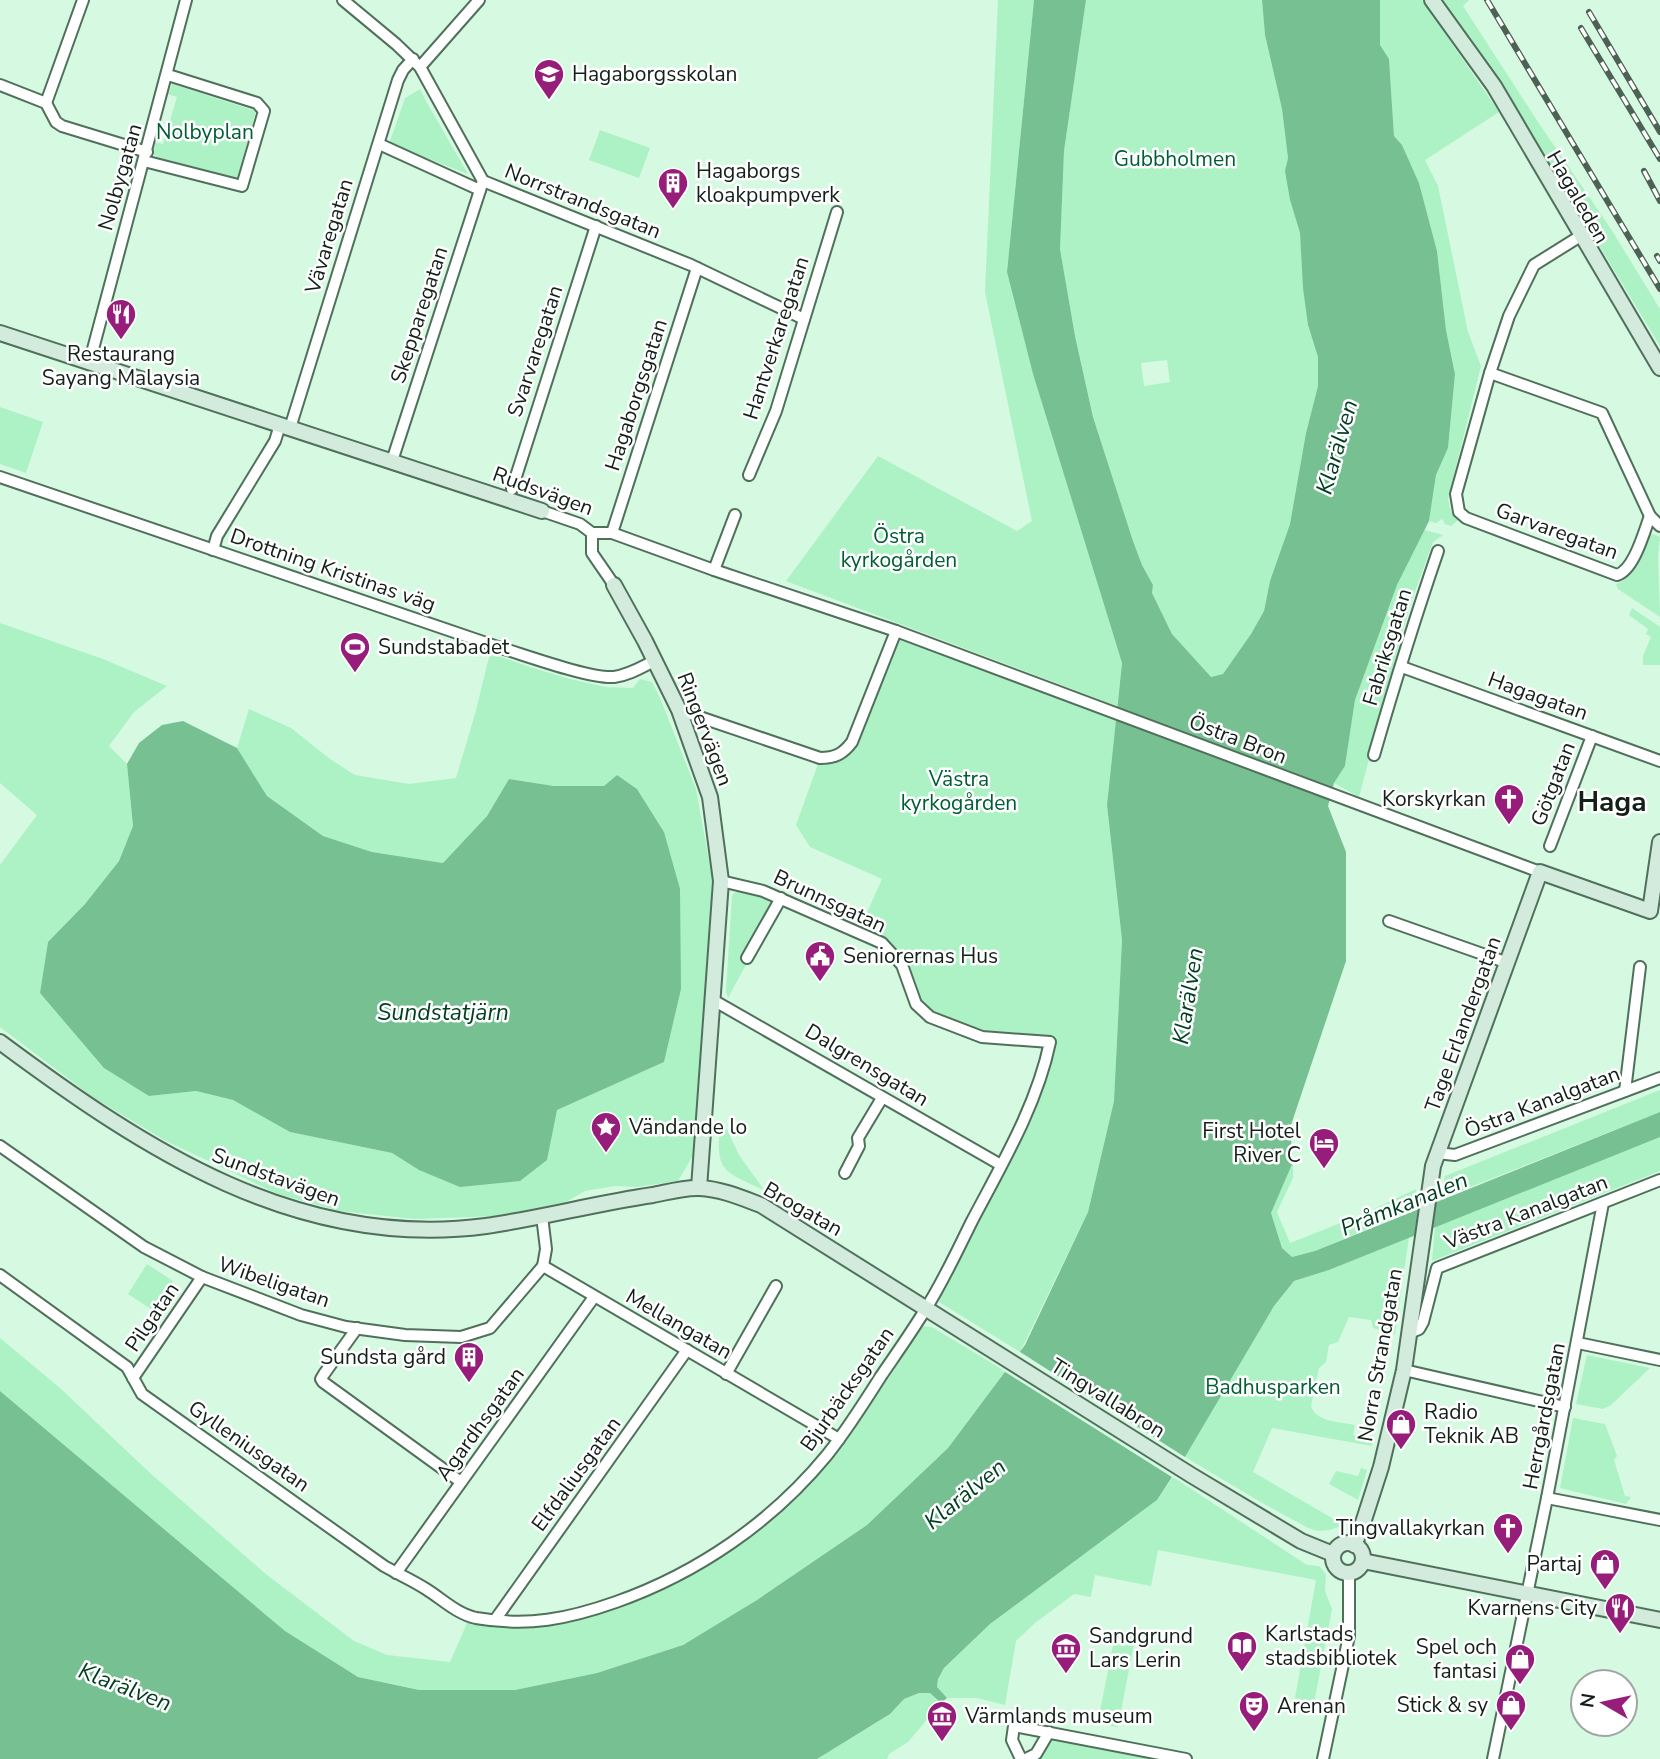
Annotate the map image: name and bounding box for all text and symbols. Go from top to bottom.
school or university icon: Hagaborgsskolan [532,57,566,101]
place label: Hagaborgsskolan [572,60,738,88]
park label: Nolbyplan [156,118,254,146]
street label: Nolbygatan [91,120,149,234]
park label: Gubbholmen [1114,145,1236,173]
street label: Hagaleden [1540,145,1616,249]
street label: Norrstrandsgatan [501,157,665,245]
place label: Hagaborgs kloakpumpverk [696,157,840,209]
building icon: Hagaborgs kloakpumpverk [656,166,690,210]
street label: Vävaregatan [298,175,360,298]
street label: Skepparegatan [384,243,454,387]
street label: Hantverkaregatan [736,253,816,423]
street label: Svarvaregatan [501,282,569,420]
restaurant icon: Restaurang Sayang Malaysia [104,297,138,341]
street label: Hagaborgsgatan [598,315,674,475]
place label: Restaurang Sayang Malaysia [42,340,200,392]
water label: Klarälven [1309,396,1365,498]
street label: Rudsvägen [489,460,597,522]
street label: Garvaregatan [1492,496,1622,566]
street label: Drottning Kristinas väg [226,522,440,618]
park label: Östra kyrkogården [841,522,957,574]
street label: Fabriksgatan [1356,585,1418,709]
sports icon: Sundstabadet [338,630,372,674]
place label: Sundstabadet [378,633,510,661]
street label: Hagagatan [1484,665,1592,727]
street label: Ringervägen [670,668,740,790]
street label: Östra Bron [1185,708,1291,770]
street label: Götgatan [1524,738,1582,830]
park label: Västra kyrkogården [901,765,1017,817]
church icon: Korskyrkan [1492,782,1526,826]
district label: Haga [1577,783,1647,821]
place label: Korskyrkan [1382,785,1486,813]
street label: Brunnsgatan [769,863,891,939]
street label: Tage Erlandergatan [1418,932,1508,1116]
public building icon: Seniorernas Hus [803,939,837,983]
place label: Seniorernas Hus [843,942,998,970]
water label: Klarälven [1165,946,1211,1046]
water label: Sundstatjärn [377,997,509,1028]
street label: Dalgrensgatan [800,1017,934,1113]
street label: Östra Kanalgatan [1460,1059,1624,1145]
place icon: Vändande lo [589,1110,623,1154]
place label: Vändande lo [628,1113,747,1141]
place label: First Hotel River C [1202,1117,1302,1169]
hotel icon: First Hotel River C [1307,1126,1341,1170]
street label: Sundstavägen [208,1141,344,1213]
water label: Pråmkanalen [1336,1164,1472,1244]
street label: Västra Kanalgatan [1439,1168,1612,1256]
street label: Brogatan [758,1175,848,1243]
street label: Wibeligatan [214,1250,334,1314]
street label: Norra Strandgatan [1351,1266,1409,1444]
street label: Pilgatan [119,1277,185,1357]
street label: Mellangatan [621,1282,737,1366]
street label: Bjurbäcksgatan [794,1321,900,1457]
building icon: Sundsta gård [452,1340,486,1384]
street label: Herrgårdsgatan [1516,1340,1572,1492]
place label: Sundsta gård [320,1343,446,1371]
street label: Tingvallabron [1045,1352,1171,1444]
street label: Agardhsgatan [429,1362,531,1486]
park label: Badhusparken [1205,1373,1341,1401]
street label: Gylleniusgatan [183,1394,315,1498]
place label: Radio Teknik AB [1424,1398,1519,1450]
shop icon: Radio Teknik AB [1384,1407,1418,1451]
street label: Elfdaliusgatan [525,1411,627,1537]
water label: Klarälven [917,1451,1013,1537]
church icon: Tingvallakyrkan [1491,1511,1525,1555]
place label: Tingvallakyrkan [1336,1514,1485,1542]
shop icon: Partaj [1588,1547,1622,1591]
place label: Partaj [1527,1550,1582,1578]
restaurant icon: Kvarnens City [1603,1591,1637,1635]
place label: Kvarnens City [1467,1594,1597,1622]
place label: Karlstads stadsbibliotek [1265,1620,1397,1672]
place label: Sandgrund Lars Lerin [1089,1622,1193,1674]
library icon: Karlstads stadsbibliotek [1225,1629,1259,1673]
museum icon: Sandgrund Lars Lerin [1049,1631,1083,1675]
place label: Spel och fantasi [1416,1633,1497,1685]
shop icon: Spel och fantasi [1503,1642,1537,1686]
water label: Klarälven [74,1655,176,1719]
north arrow [1569,1668,1639,1738]
shop icon: Stick & sy [1494,1688,1528,1732]
theatre icon: Arenan [1237,1689,1271,1733]
place label: Stick & sy [1397,1691,1488,1719]
text: N [1574,1691,1602,1710]
place label: Arenan [1277,1692,1346,1720]
museum icon: Värmlands museum [925,1699,959,1743]
place label: Värmlands museum [964,1702,1153,1730]

